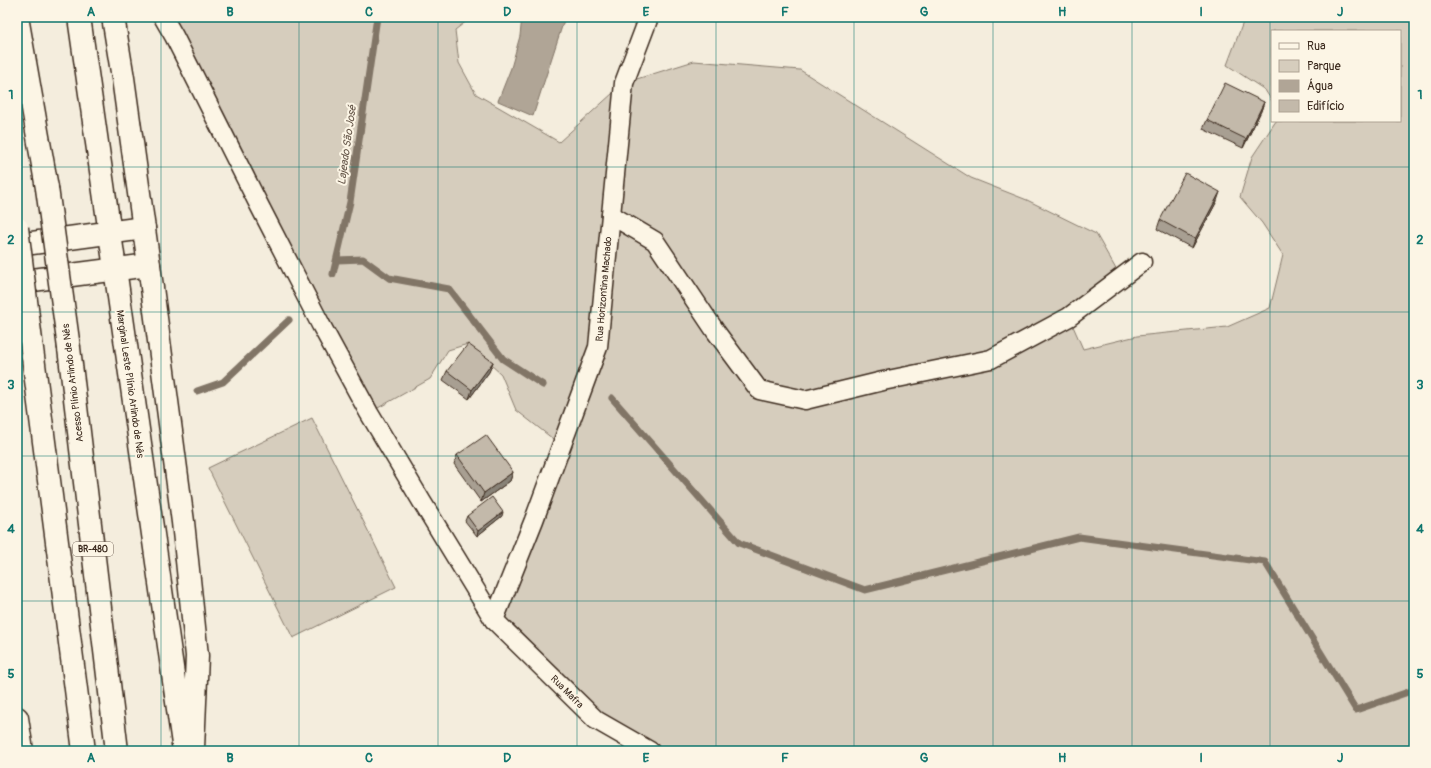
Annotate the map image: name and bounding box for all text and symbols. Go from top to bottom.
text: A [87,4,96,20]
text: B [226,4,234,20]
text: C [365,4,373,20]
text: D [503,4,511,20]
text: E [643,4,650,20]
text: F [781,4,789,20]
text: G [920,4,929,20]
text: H [1058,4,1066,20]
text: I [1199,4,1203,20]
text: J [1337,4,1343,20]
legend [1271,30,1401,122]
text: Rua [1307,39,1326,54]
text: Parque [1307,59,1341,74]
text: Água [1307,78,1333,94]
text: 1 [8,87,14,103]
text: 1 [1417,87,1423,103]
text: Edifício [1307,99,1345,114]
water label: Lajeado São José [335,103,359,186]
text: 2 [7,232,15,248]
text: 2 [1416,232,1424,248]
street label: Rua Horizontina Machado [593,235,615,342]
street label: Marginal Leste Plínio Arlindo de Nês [114,309,146,459]
street label: Acesso Plínio Arlindo de Nês [60,323,86,443]
text: 3 [7,377,15,393]
text: 3 [1416,377,1424,393]
text: 4 [7,521,15,537]
text: 4 [1416,521,1424,537]
road number: BR-480 [73,542,113,556]
text: 5 [7,666,15,682]
text: 5 [1416,666,1424,682]
street label: Rua Mafra [548,673,586,711]
text: A [87,750,96,766]
text: B [226,750,234,766]
text: C [365,750,373,766]
text: D [503,750,511,766]
text: E [643,750,650,766]
text: F [781,750,789,766]
text: G [920,750,929,766]
text: H [1058,750,1066,766]
text: I [1199,750,1203,766]
text: J [1337,750,1343,766]

